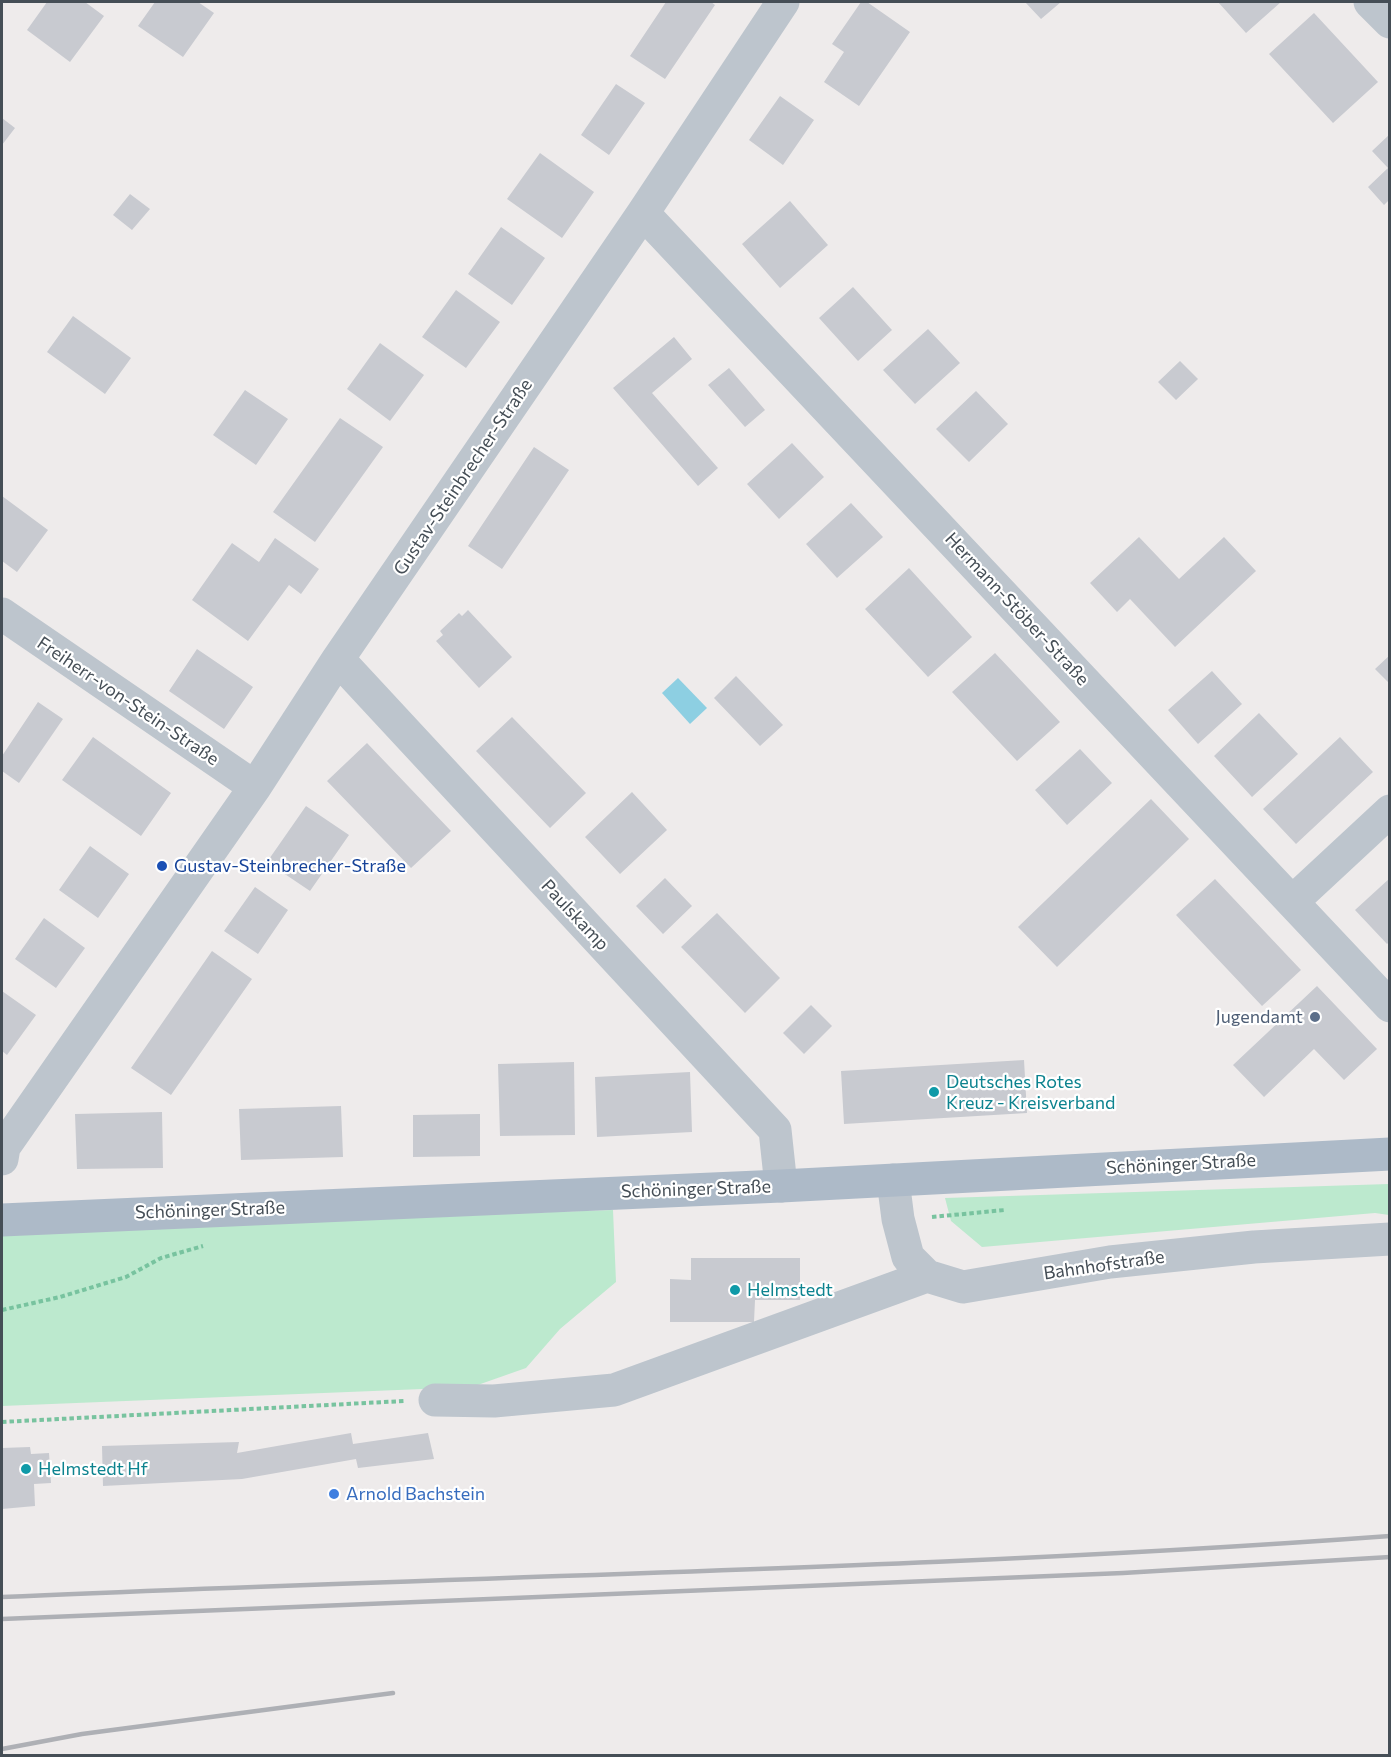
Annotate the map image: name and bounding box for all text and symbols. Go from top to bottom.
street label: Gustav-Steinbrecher-Straße [389,375,537,579]
street label: Hermann-Stöber-Straße [940,528,1094,690]
street label: Freiherr-von-Stein-Straße [33,632,223,770]
place label: Gustav-Steinbrecher-Straße [174,855,406,877]
marker: Gustav-Steinbrecher-Straße [155,859,169,873]
street label: Paulskamp [537,875,613,955]
place label: Jugendamt [1215,1006,1303,1028]
marker: Jugendamt [1308,1010,1322,1024]
place label: Deutsches Rotes Kreuz - Kreisverband [946,1071,1115,1114]
marker: Deutsches Rotes Kreuz - Kreisverband [927,1085,941,1099]
street label: Schöninger Straße [1106,1149,1256,1179]
street label: Schöninger Straße [621,1176,771,1202]
street label: Schöninger Straße [135,1197,285,1223]
street label: Bahnhofstraße [1042,1246,1166,1284]
place label: Helmstedt [747,1279,833,1301]
marker: Helmstedt [728,1283,742,1297]
place label: Helmstedt Hf [38,1458,148,1480]
marker: Helmstedt Hf [19,1462,33,1476]
place label: Arnold Bachstein [346,1483,485,1505]
marker: Arnold Bachstein [327,1487,341,1501]

